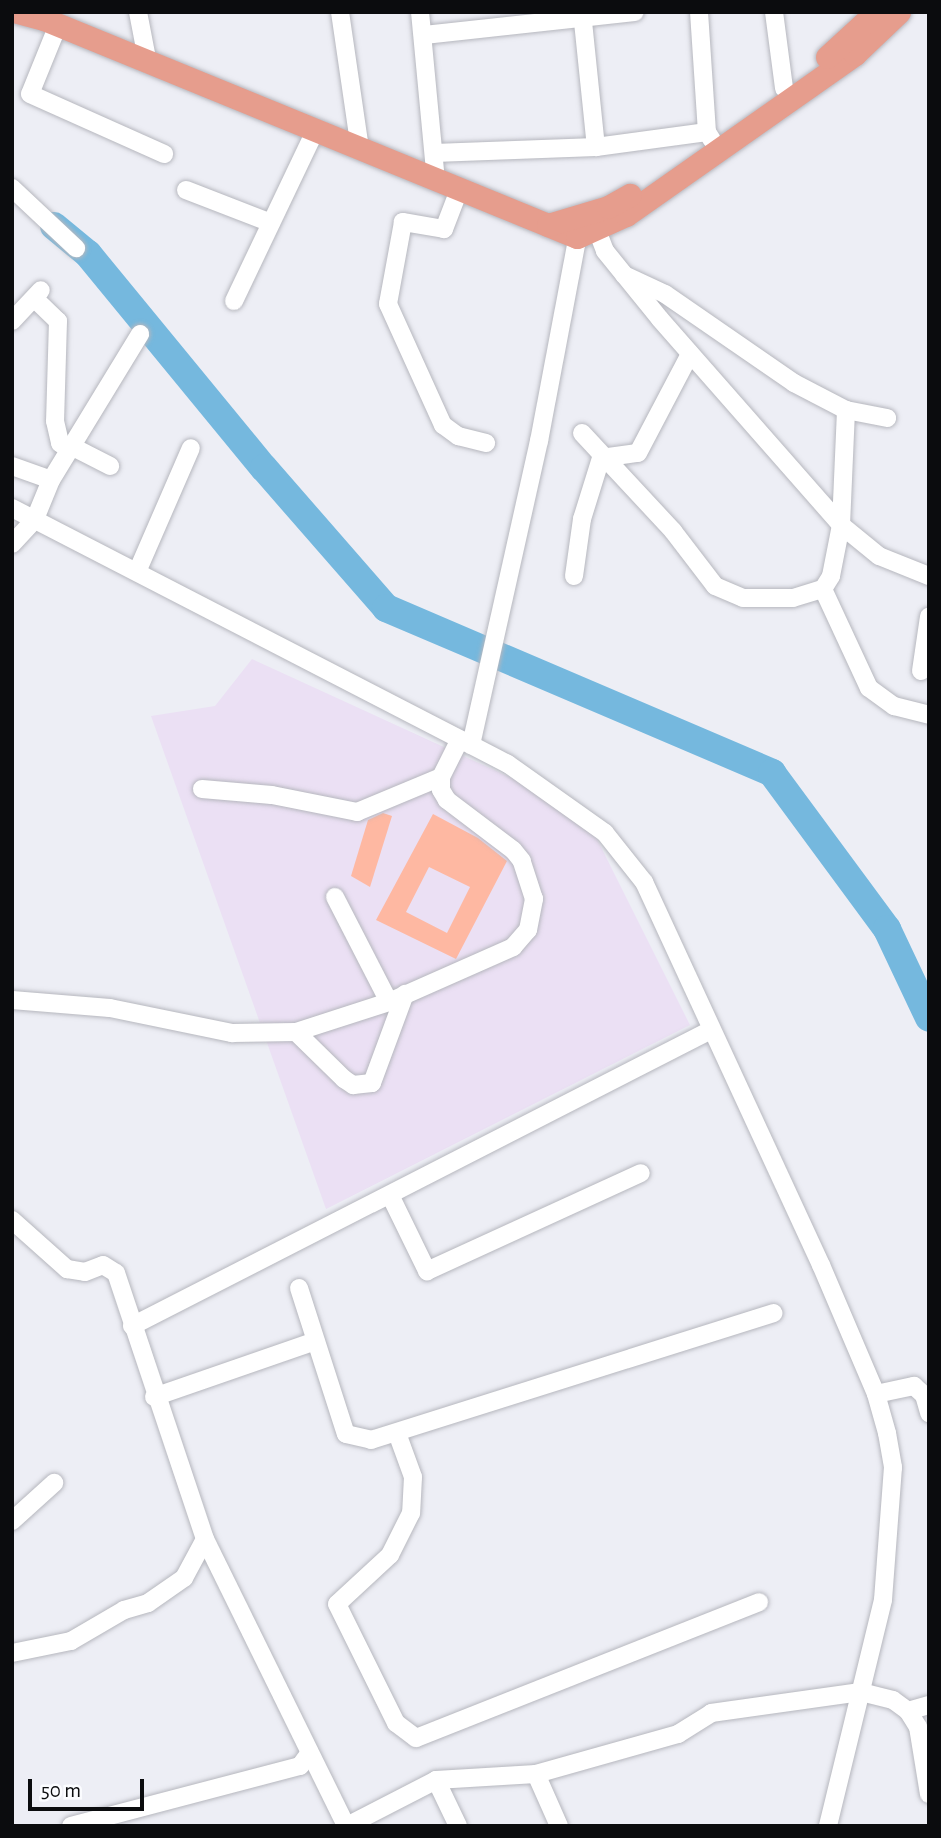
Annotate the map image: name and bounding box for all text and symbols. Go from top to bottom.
scale bar [32,1764,147,1808]
text: 50 m [41,1780,81,1801]

